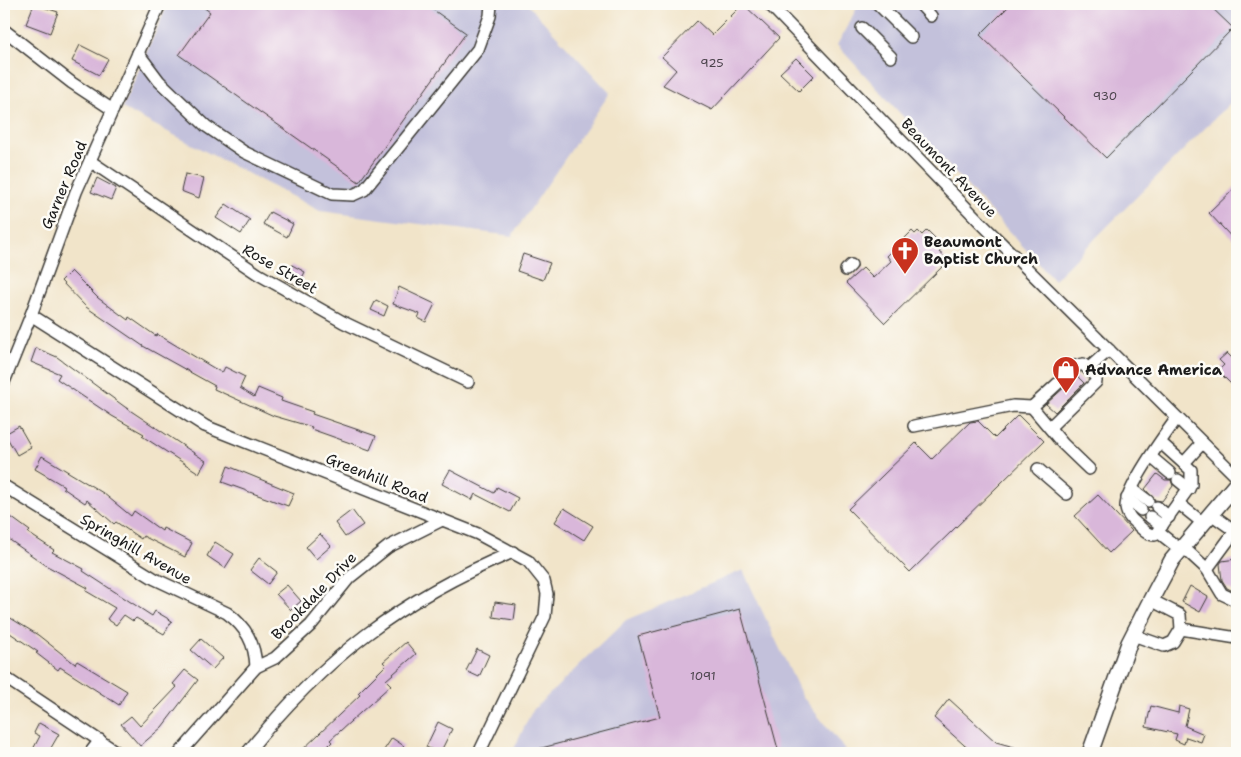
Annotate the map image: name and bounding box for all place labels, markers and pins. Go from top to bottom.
place label: Beaumont Baptist Church [924,232,1038,269]
church icon: Beaumont Baptist Church [890,236,920,275]
shop icon: Advance America [1051,355,1081,394]
place label: Advance America [1085,360,1223,380]

